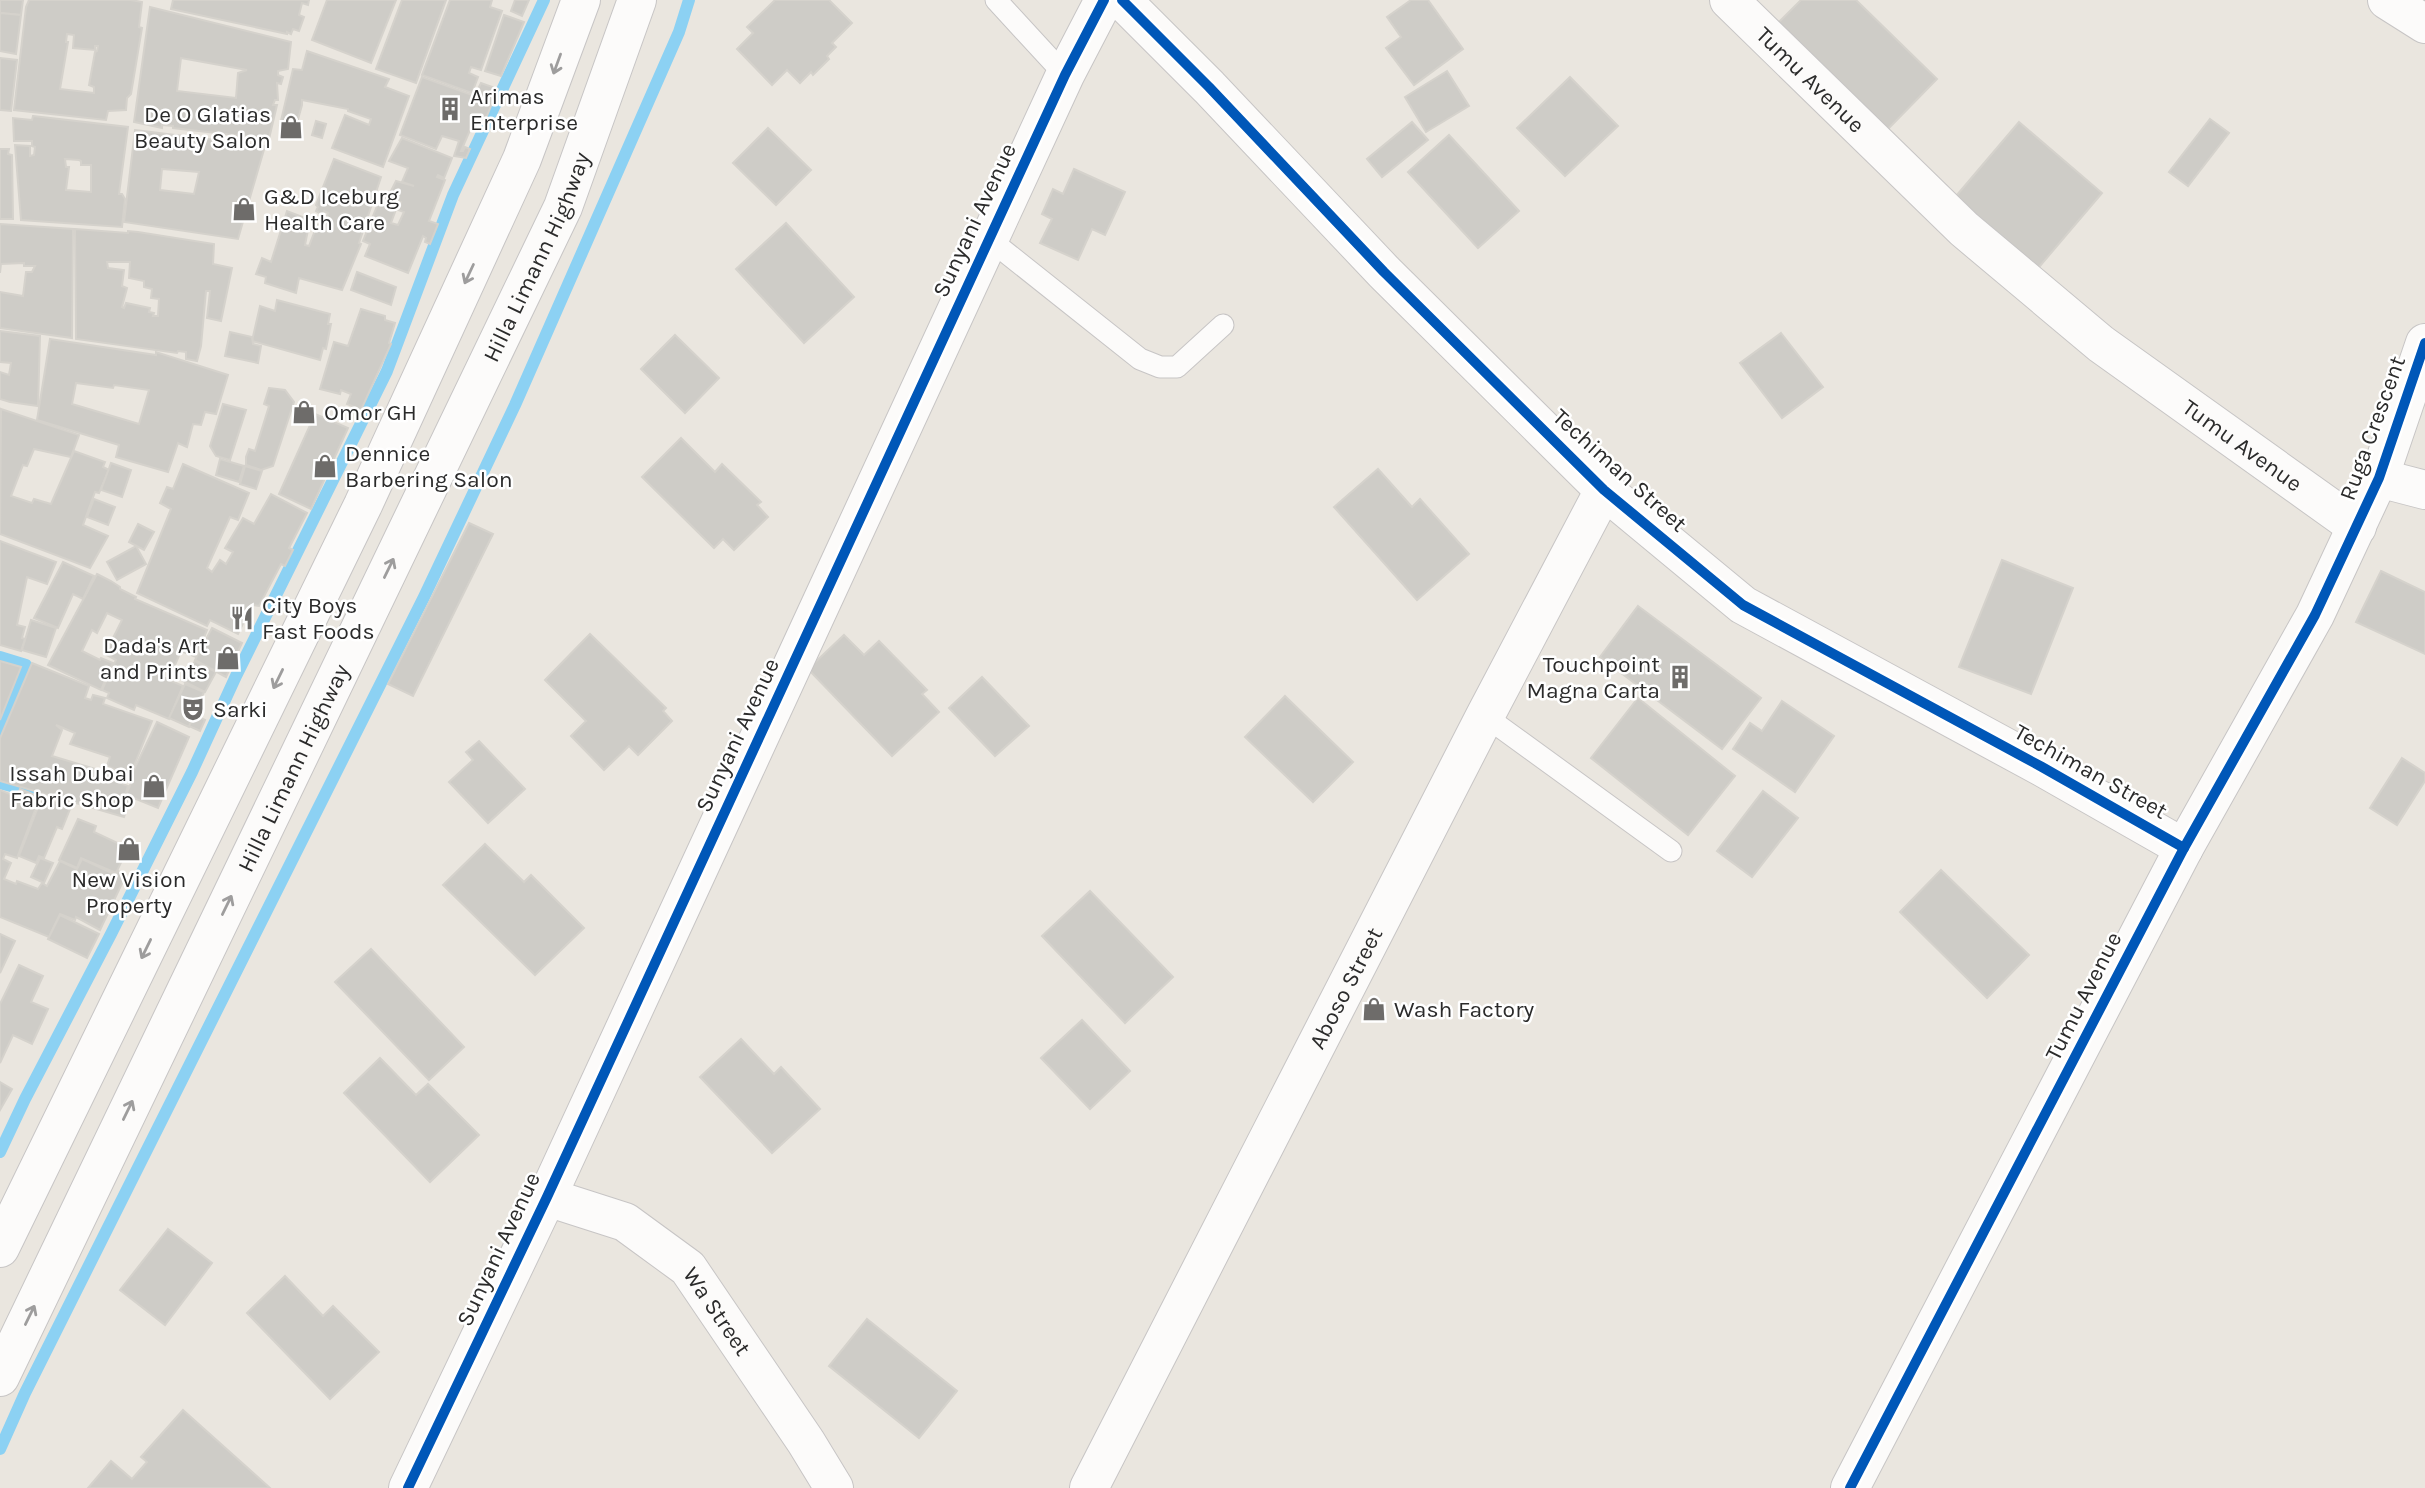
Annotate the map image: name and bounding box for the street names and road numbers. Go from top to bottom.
street label: Tumu Avenue [1751,21,1870,139]
street label: Sunyani Avenue [927,139,1022,302]
street label: Hilla Limann Highway [477,148,596,366]
street label: Ruga Crescent [2334,352,2411,504]
street label: Tumu Avenue [2177,394,2307,497]
street label: Techiman Street [1547,403,1692,538]
street label: Sunyani Avenue [690,654,785,817]
street label: Hilla Limann Highway [232,659,355,876]
street label: Techiman Street [2009,718,2172,825]
street label: Aboso Street [1304,923,1388,1053]
street label: Tumu Avenue [2040,928,2127,1065]
street label: Sunyani Avenue [451,1168,546,1331]
street label: Wa Street [677,1262,757,1361]

